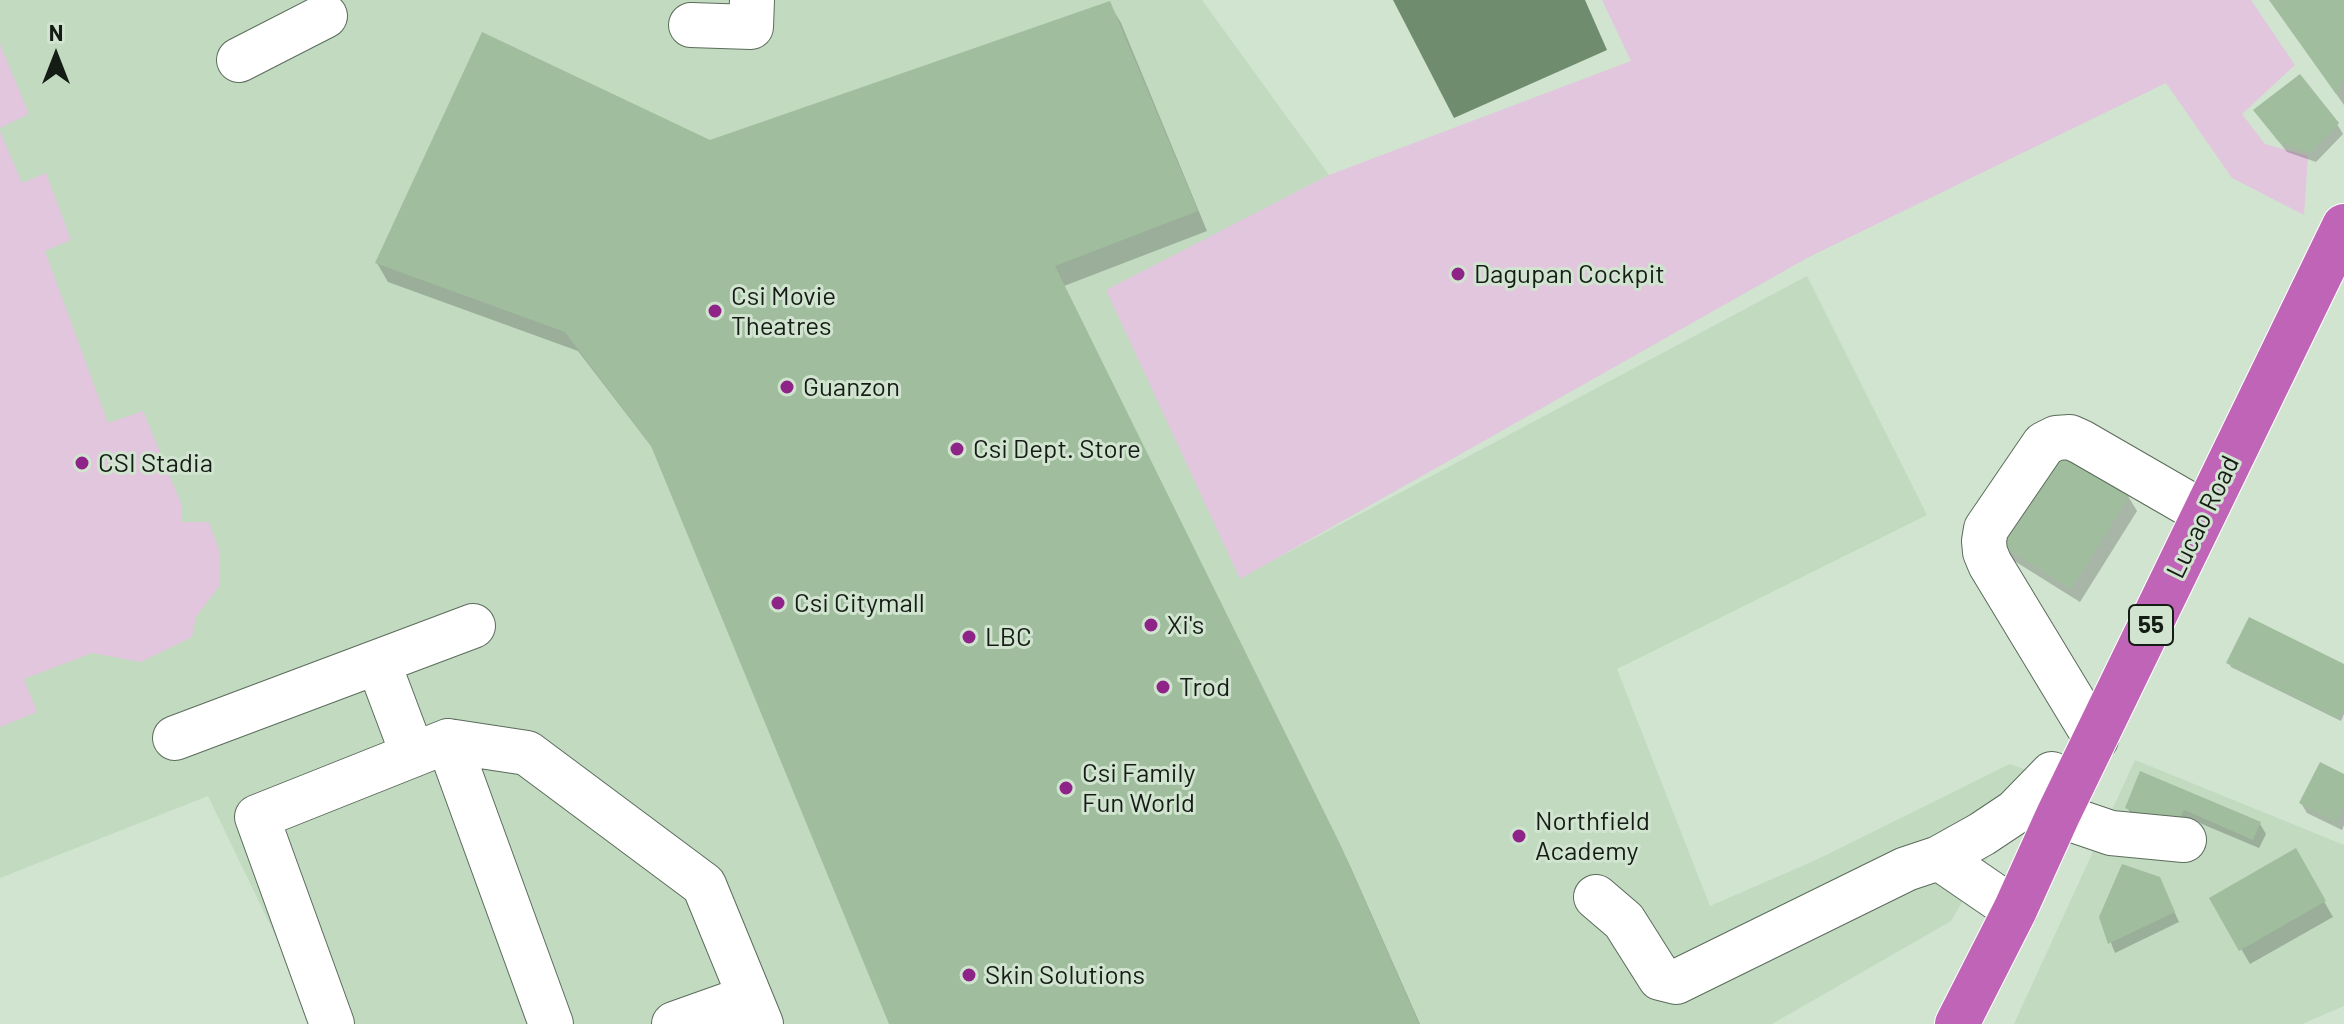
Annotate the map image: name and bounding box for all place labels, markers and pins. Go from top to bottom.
place label: Dagupan Cockpit [1474,258,1665,290]
marker: Dagupan Cockpit [1449,265,1467,283]
place label: Csi Movie Theatres [731,280,836,342]
marker: Csi Movie Theatres [706,302,724,320]
place label: Guanzon [803,371,900,403]
marker: Guanzon [778,378,796,396]
place label: Csi Dept. Store [973,433,1141,465]
marker: Csi Dept. Store [948,440,966,458]
place label: CSI Stadia [98,447,213,479]
marker: CSI Stadia [73,454,91,472]
place label: Csi Citymall [794,587,925,619]
marker: Csi Citymall [769,594,787,612]
place label: Xi's [1167,609,1204,641]
marker: Xi's [1142,616,1160,634]
place label: LBC [985,621,1032,653]
marker: LBC [960,628,978,646]
place label: Trod [1179,671,1230,703]
marker: Trod [1154,678,1172,696]
place label: Csi Family Fun World [1082,757,1195,818]
marker: Csi Family Fun World [1057,779,1075,797]
place label: Northfield Academy [1535,805,1650,866]
marker: Northfield Academy [1510,827,1528,845]
place label: Skin Solutions [985,959,1145,991]
marker: Skin Solutions [960,966,978,984]

